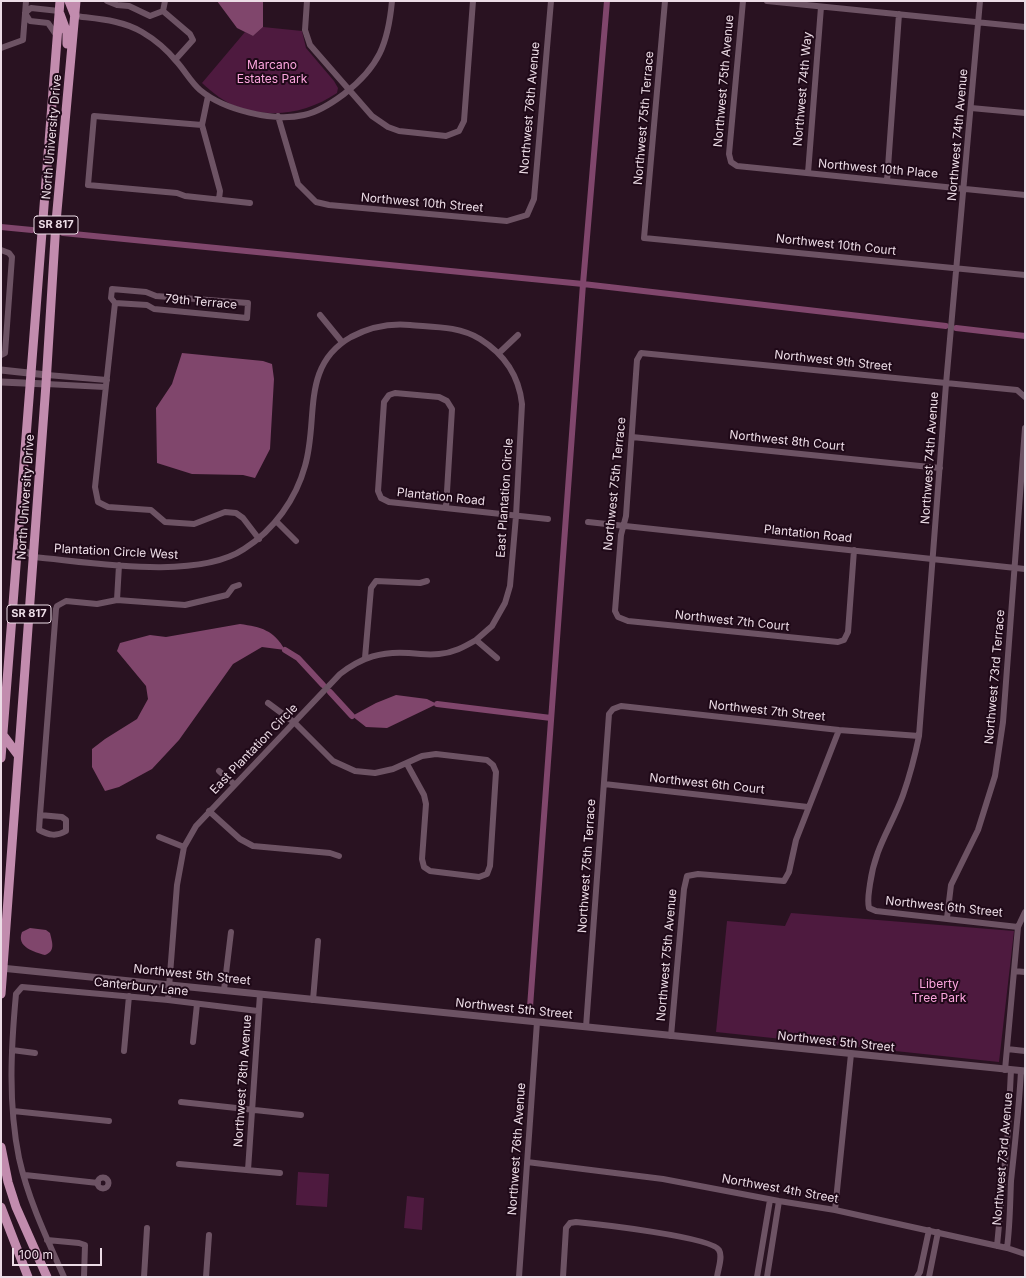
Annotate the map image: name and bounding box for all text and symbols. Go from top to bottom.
street label: Northwest 75th Avenue [711,14,737,148]
street label: Northwest 74th Way [791,31,815,147]
street label: Northwest 76th Avenue [517,41,543,175]
street label: Northwest 75th Terrace [631,51,657,185]
park label: Marcano Estates Park [237,58,307,86]
street label: Northwest 74th Avenue [945,68,971,202]
street label: North University Drive [39,74,65,200]
street label: Northwest 10th Place [817,157,939,181]
street label: Northwest 10th Street [360,190,484,216]
road number: SR 817 [34,216,78,234]
street label: Northwest 10th Court [775,232,897,258]
street label: 79th Terrace [164,292,238,312]
street label: Northwest 9th Street [774,348,892,374]
street label: Northwest 74th Avenue [918,391,942,525]
street label: Northwest 75th Terrace [601,417,629,551]
street label: Northwest 8th Court [729,428,845,454]
street label: North University Drive [14,434,38,560]
street label: East Plantation Circle [494,438,516,558]
street label: Plantation Road [396,485,486,509]
street label: Plantation Road [763,522,853,546]
street label: Plantation Circle West [54,542,178,562]
road number: SR 817 [7,605,51,623]
street label: Northwest 7th Court [674,608,790,634]
street label: Northwest 73rd Terrace [982,609,1008,745]
street label: Northwest 7th Street [708,698,826,724]
street label: East Plantation Circle [207,701,301,797]
street label: Northwest 6th Court [649,771,765,797]
street label: Northwest 75th Terrace [575,799,599,933]
street label: Northwest 75th Avenue [654,888,680,1022]
street label: Northwest 6th Street [885,894,1003,920]
street label: Northwest 5th Street [133,962,251,988]
street label: Canterbury Lane [93,975,189,999]
park label: Liberty Tree Park [912,977,966,1005]
street label: Northwest 5th Street [455,996,573,1022]
street label: Northwest 78th Avenue [231,1014,255,1148]
street label: Northwest 5th Street [777,1029,895,1055]
street label: Northwest 76th Avenue [505,1082,529,1216]
street label: Northwest 73rd Avenue [990,1092,1016,1226]
street label: Northwest 4th Street [721,1172,839,1206]
scale bar [14,1240,104,1266]
text: 100 m [19,1247,53,1262]

